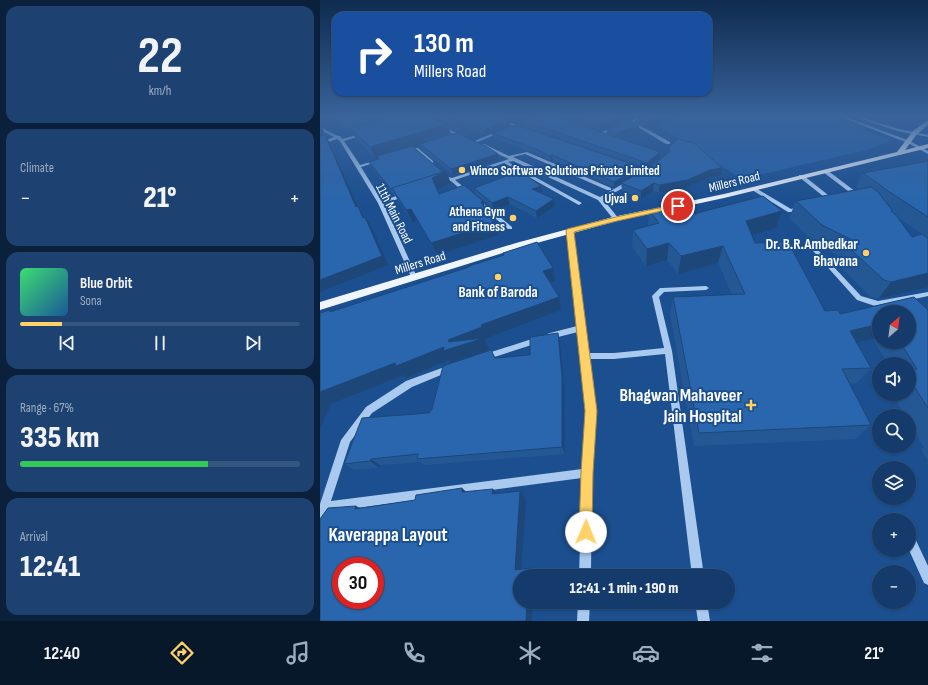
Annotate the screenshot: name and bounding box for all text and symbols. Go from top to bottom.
text: 22 [137,25,183,88]
text: 130 m [414,27,474,60]
icon: right [348,28,400,80]
text: Millers Road [414,61,486,82]
text: km/h [149,83,171,99]
text: Climate [20,160,54,176]
place label: Winco Software Solutions Private Limited [470,163,660,179]
marker: Winco Software Solutions Private Limited [457,165,467,175]
street label: Millers Road [707,168,761,196]
text: 21° [143,180,177,216]
street label: 11th Main Road [372,181,416,246]
text: − [20,185,31,212]
text: + [289,185,300,212]
pin [661,189,695,223]
place label: Ujval [604,191,627,207]
marker: Ujval [630,193,640,203]
icon: arrive [667,195,689,217]
place label: Athena Gym and Fitness [448,204,505,235]
marker: Athena Gym and Fitness [508,213,518,223]
place label: Dr. B.R.Ambedkar Bhavana [765,235,858,271]
street label: Millers Road [393,248,448,278]
marker: Dr. B.R.Ambedkar Bhavana [861,248,871,258]
marker: Bank of Baroda [493,272,503,282]
text: Blue Orbit [80,274,132,293]
place label: Bank of Baroda [458,283,538,302]
text: Sona [80,293,102,309]
north arrow [872,305,916,349]
map controls [872,305,916,609]
icon: previous [56,332,78,354]
icon: pause [149,332,171,354]
icon: next [242,332,264,354]
button: sound [872,357,916,401]
place label: Bhagwan Mahaveer Jain Hospital [620,385,742,427]
marker: Bhagwan Mahaveer Jain Hospital [745,399,757,411]
text: Range · 67% [20,400,74,416]
button: search [872,409,916,453]
text: 335 km [20,420,99,456]
button: layers [872,461,916,505]
position arrow [565,511,607,553]
button: + [872,513,916,557]
district label: Kaverappa Layout [328,524,448,547]
text: Arrival [20,529,48,545]
text: 12:41 [20,549,80,585]
speed limit sign: 30 [332,557,384,609]
button: − [872,565,916,609]
text: 12:41 · 1 min · 190 m [570,579,678,598]
icon: directions [168,639,196,667]
icon: music [284,639,312,667]
icon: phone [400,639,428,667]
icon: climate [516,639,544,667]
icon: car [632,639,660,667]
icon: filters [748,639,776,667]
text: 12:40 [44,643,80,664]
text: 21° [864,643,884,664]

